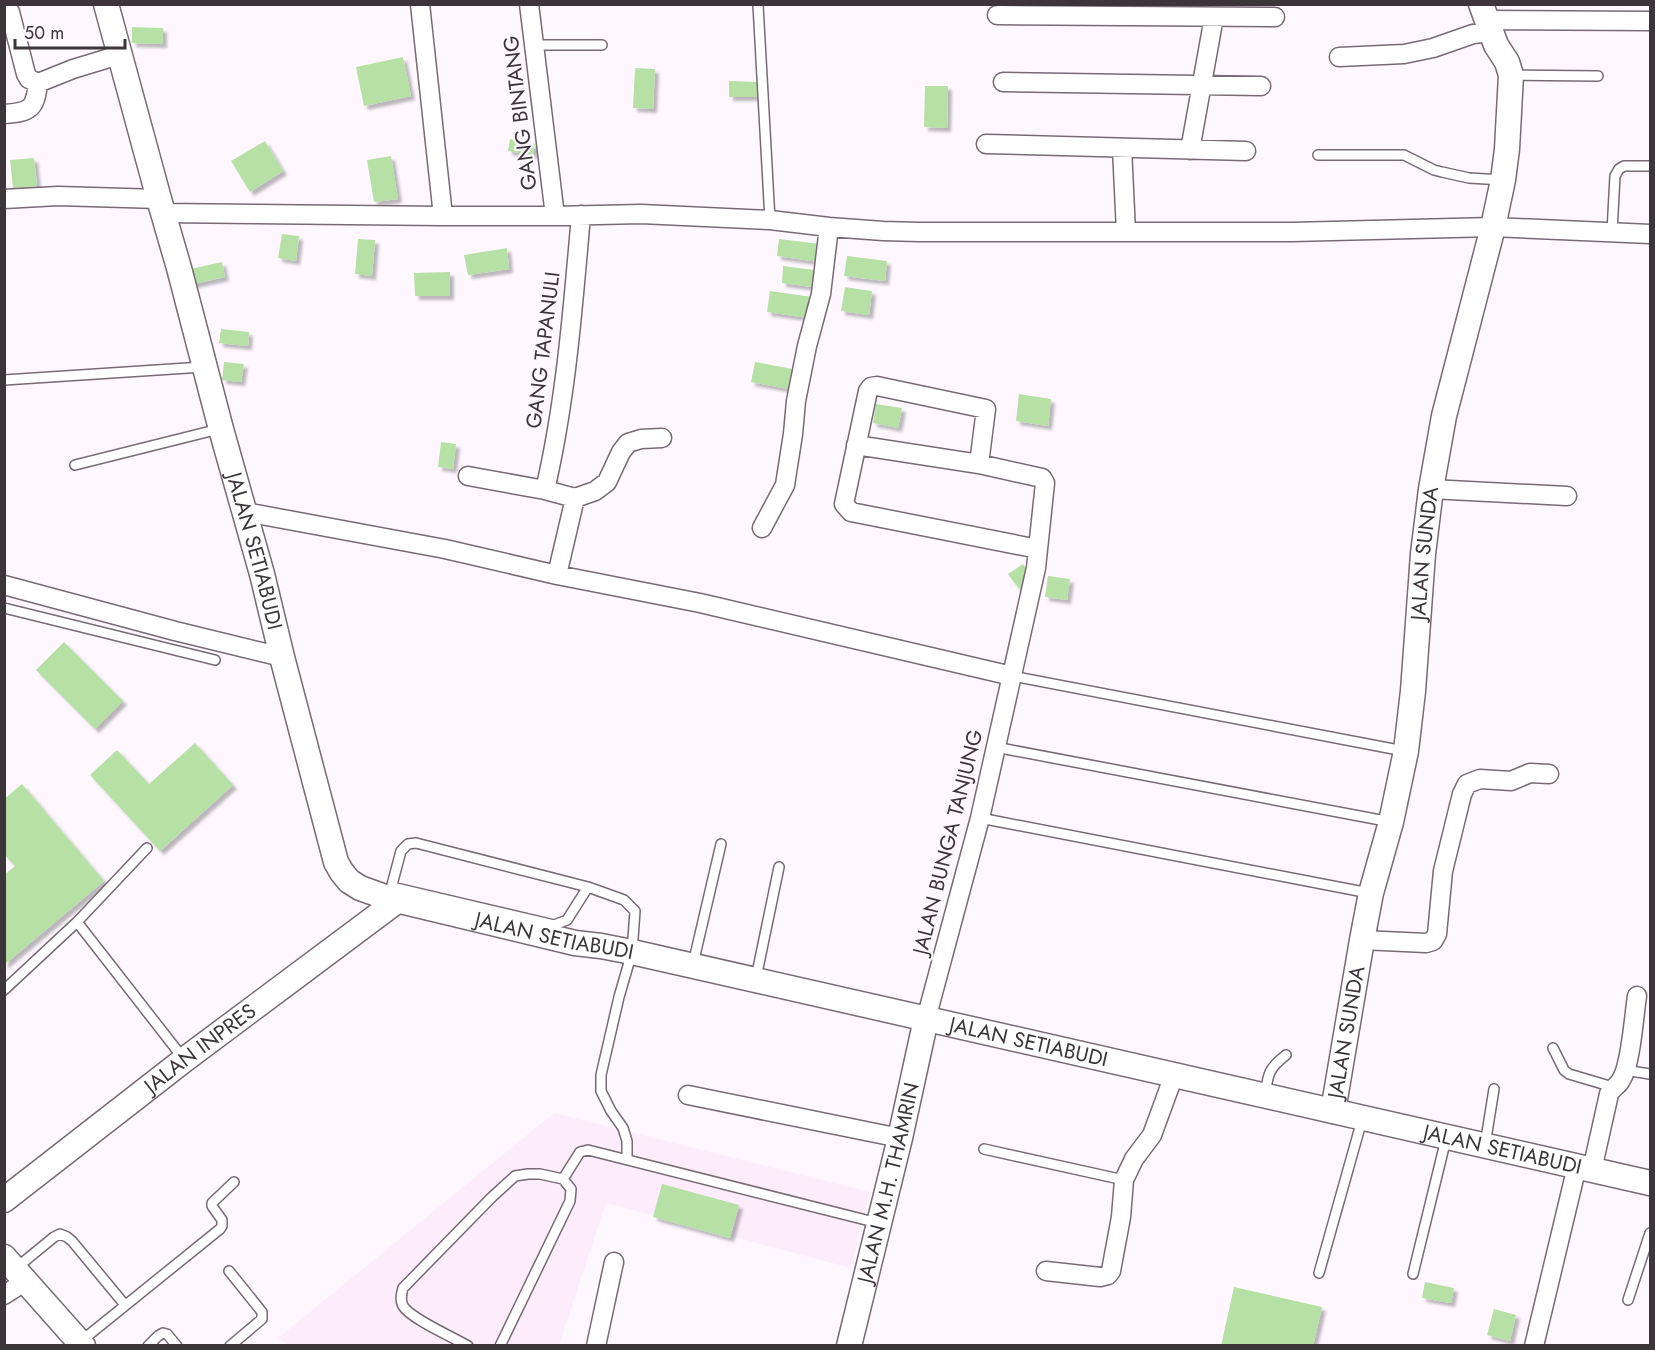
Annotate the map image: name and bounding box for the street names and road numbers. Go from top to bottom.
street label: GANG BINTANG [496,34,544,192]
street label: GANG TAPANULI [518,270,568,430]
street label: JALAN SETIABUDI [218,466,290,633]
street label: JALAN SUNDA [1403,485,1446,624]
street label: JALAN BUNGA TANJUNG [905,726,990,961]
street label: JALAN SETIABUDI [469,904,636,967]
street label: JALAN SUNDA [1320,963,1372,1104]
street label: JALAN INPRES [136,996,262,1102]
street label: JALAN SETIABUDI [944,1009,1111,1075]
street label: JALAN M.H. THAMRIN [849,1080,927,1289]
street label: JALAN SETIABUDI [1417,1116,1585,1182]

